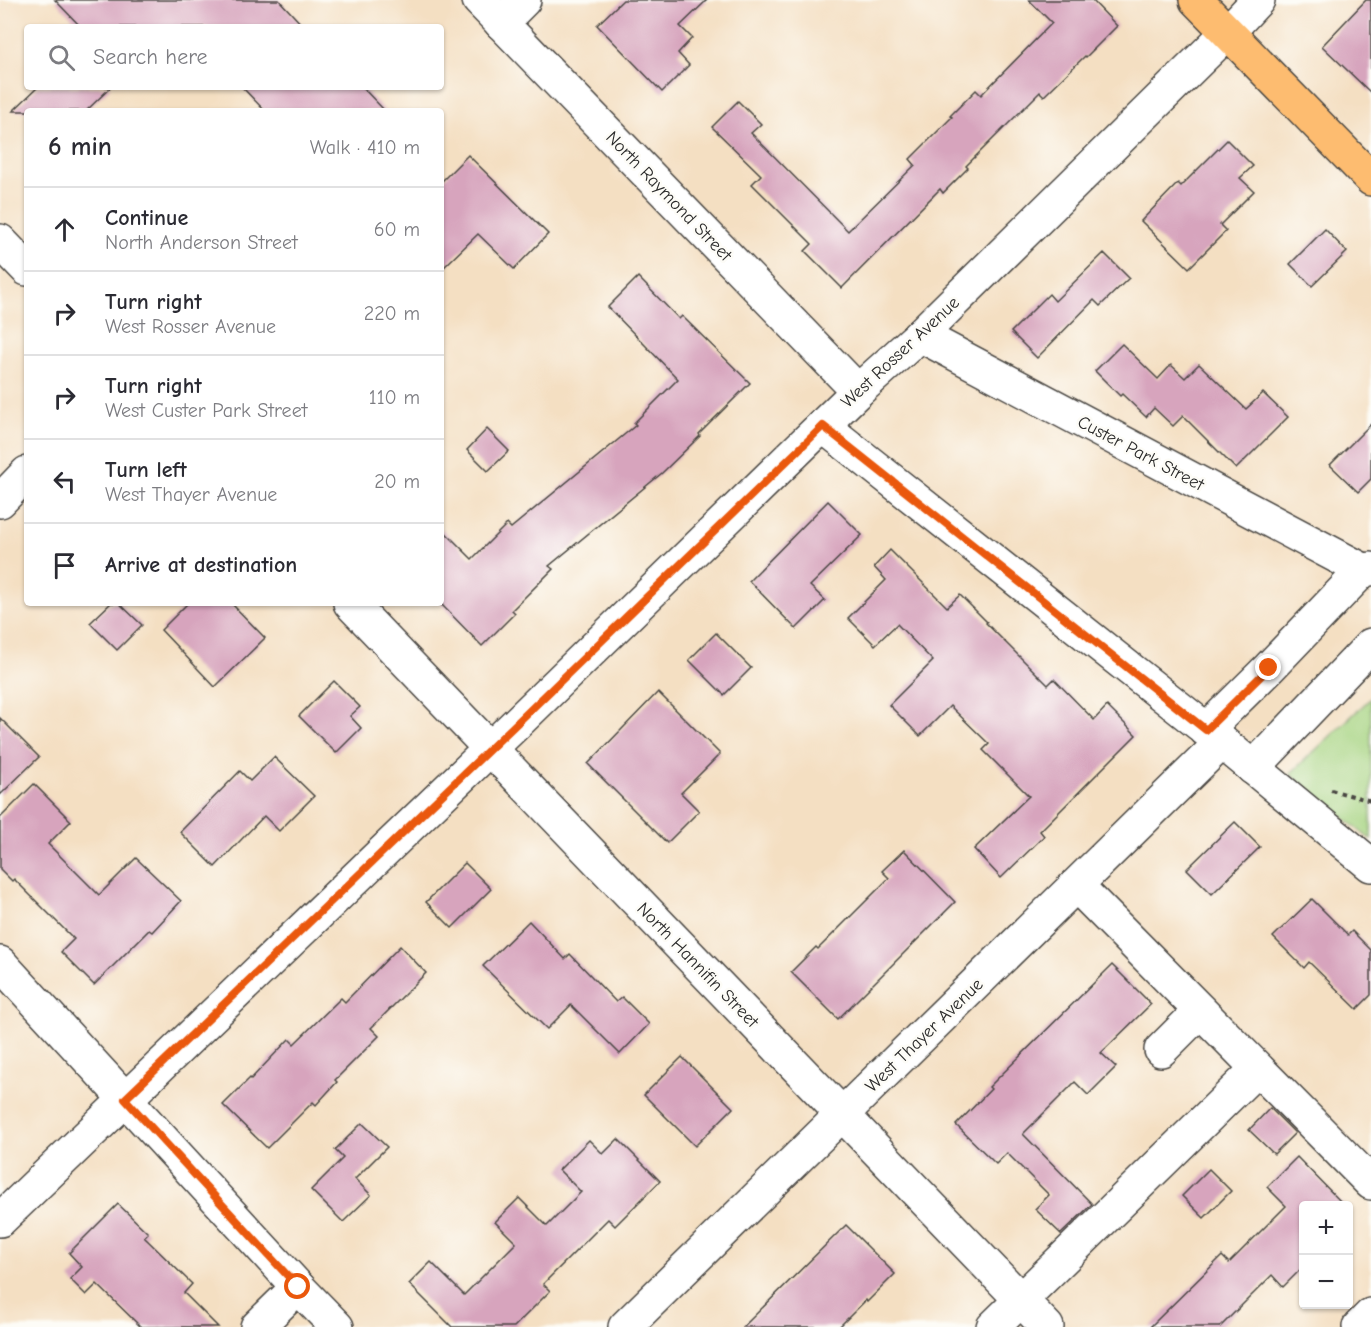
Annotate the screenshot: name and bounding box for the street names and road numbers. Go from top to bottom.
street label: North Raymond Street [601,127,737,266]
street label: West Rosser Avenue [837,292,964,413]
street label: Custer Park Street [1074,411,1208,496]
street label: North Hannifin Street [633,898,763,1033]
street label: West Thayer Avenue [861,974,987,1097]

